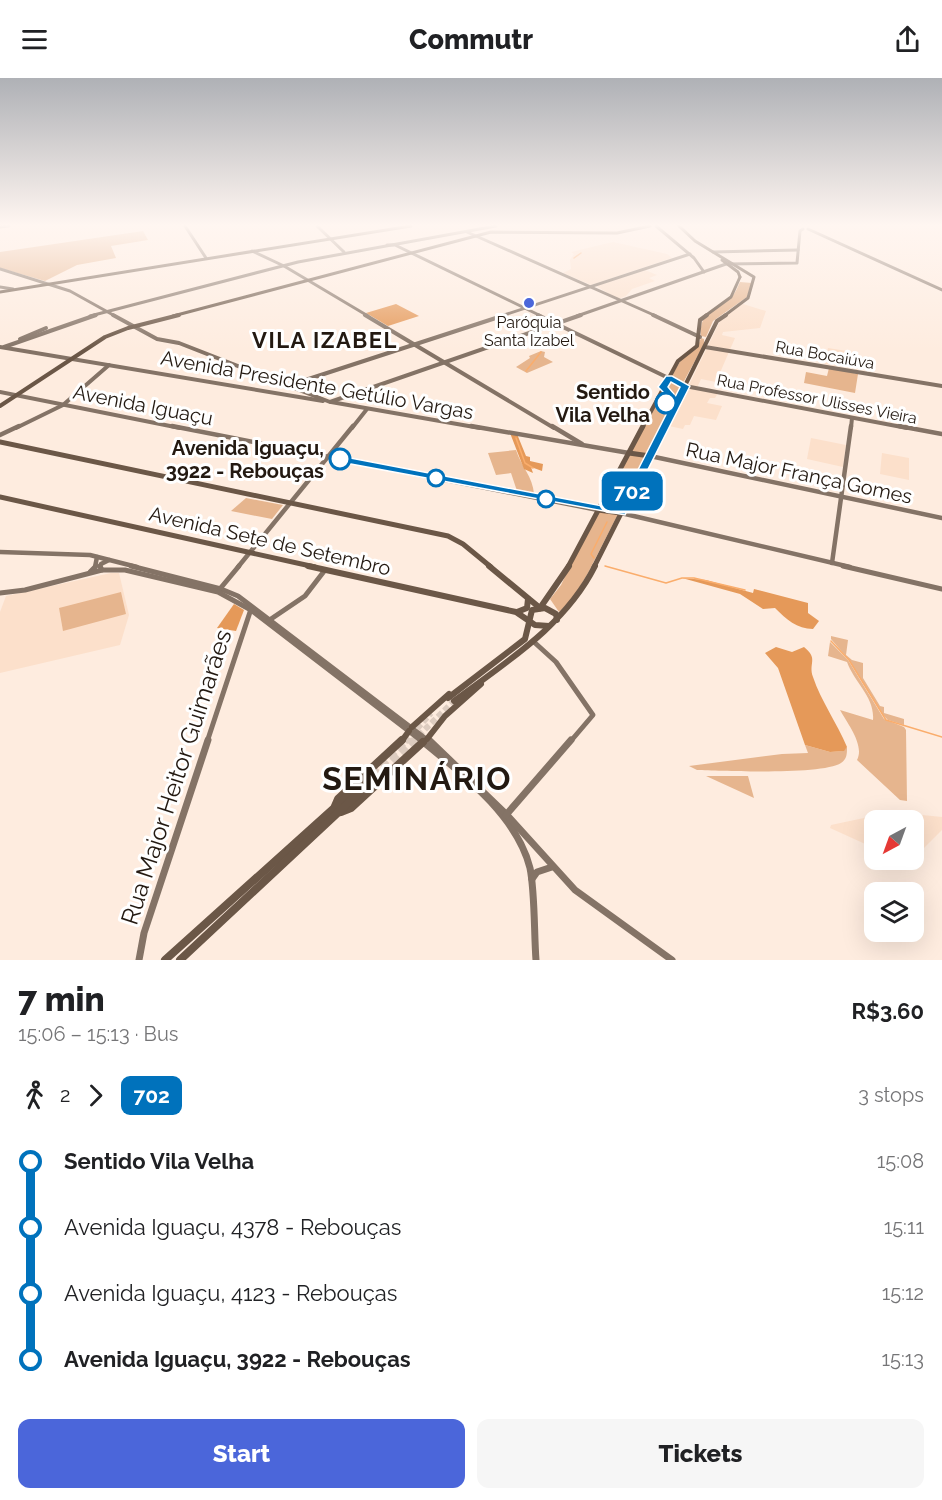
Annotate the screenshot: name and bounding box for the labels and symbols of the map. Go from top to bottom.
marker: Paróquia Santa Izabel [522,296,536,310]
place label: Paróquia Santa Izabel [484,313,575,350]
district label: VILA IZABEL [252,327,398,353]
street label: Rua Bocaiúva [774,337,876,373]
street label: Avenida Presidente Getúlio Vargas [159,346,475,424]
street label: Rua Professor Ulisses Vieira [715,370,919,428]
street label: Avenida Iguaçu [71,380,215,430]
place label: Sentido Vila Velha [555,380,650,427]
marker: Sentido Vila Velha [655,392,677,414]
place label: Avenida Iguaçu, 3922 - Rebouças [166,436,324,483]
street label: Rua Major França Gomes [684,437,914,509]
marker: Avenida Iguaçu, 3922 - Rebouças [329,448,351,470]
unlabelled marker [427,469,445,487]
line badge: 702 [598,472,666,510]
unlabelled marker [537,490,555,508]
street label: Avenida Sete de Setembro [147,502,393,581]
street label: Rua Major Heitor Guimarães [115,626,237,928]
district label: SEMINÁRIO [322,760,512,797]
north arrow [864,810,924,870]

